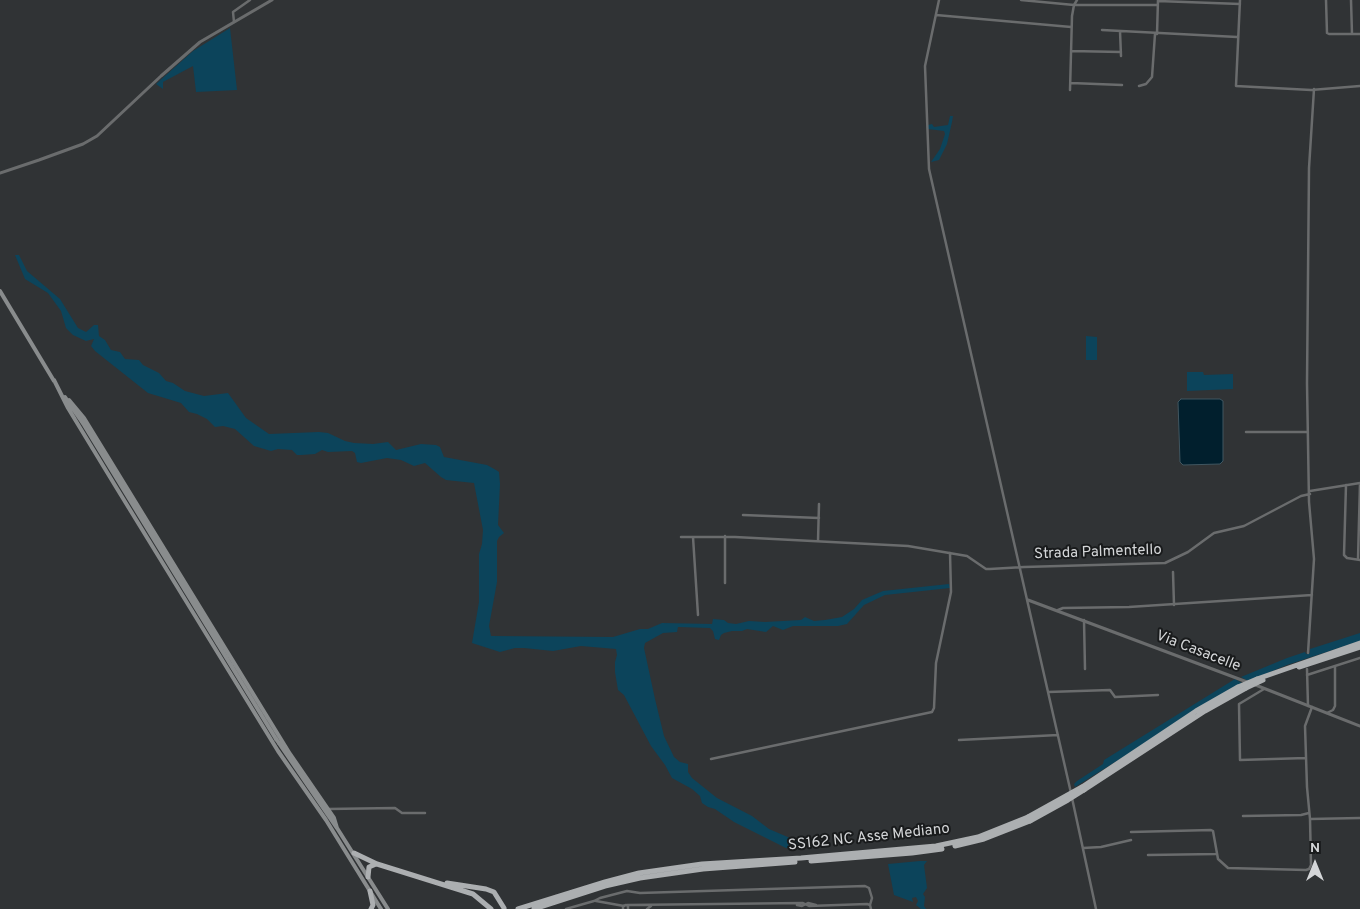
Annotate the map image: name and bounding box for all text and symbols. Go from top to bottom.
street label: Strada Palmentello [1034,542,1162,564]
street label: Via Casacelle [1153,628,1243,676]
street label: SS162 NC Asse Mediano [787,821,951,855]
north arrow [1290,839,1340,889]
text: N [1310,840,1320,857]

